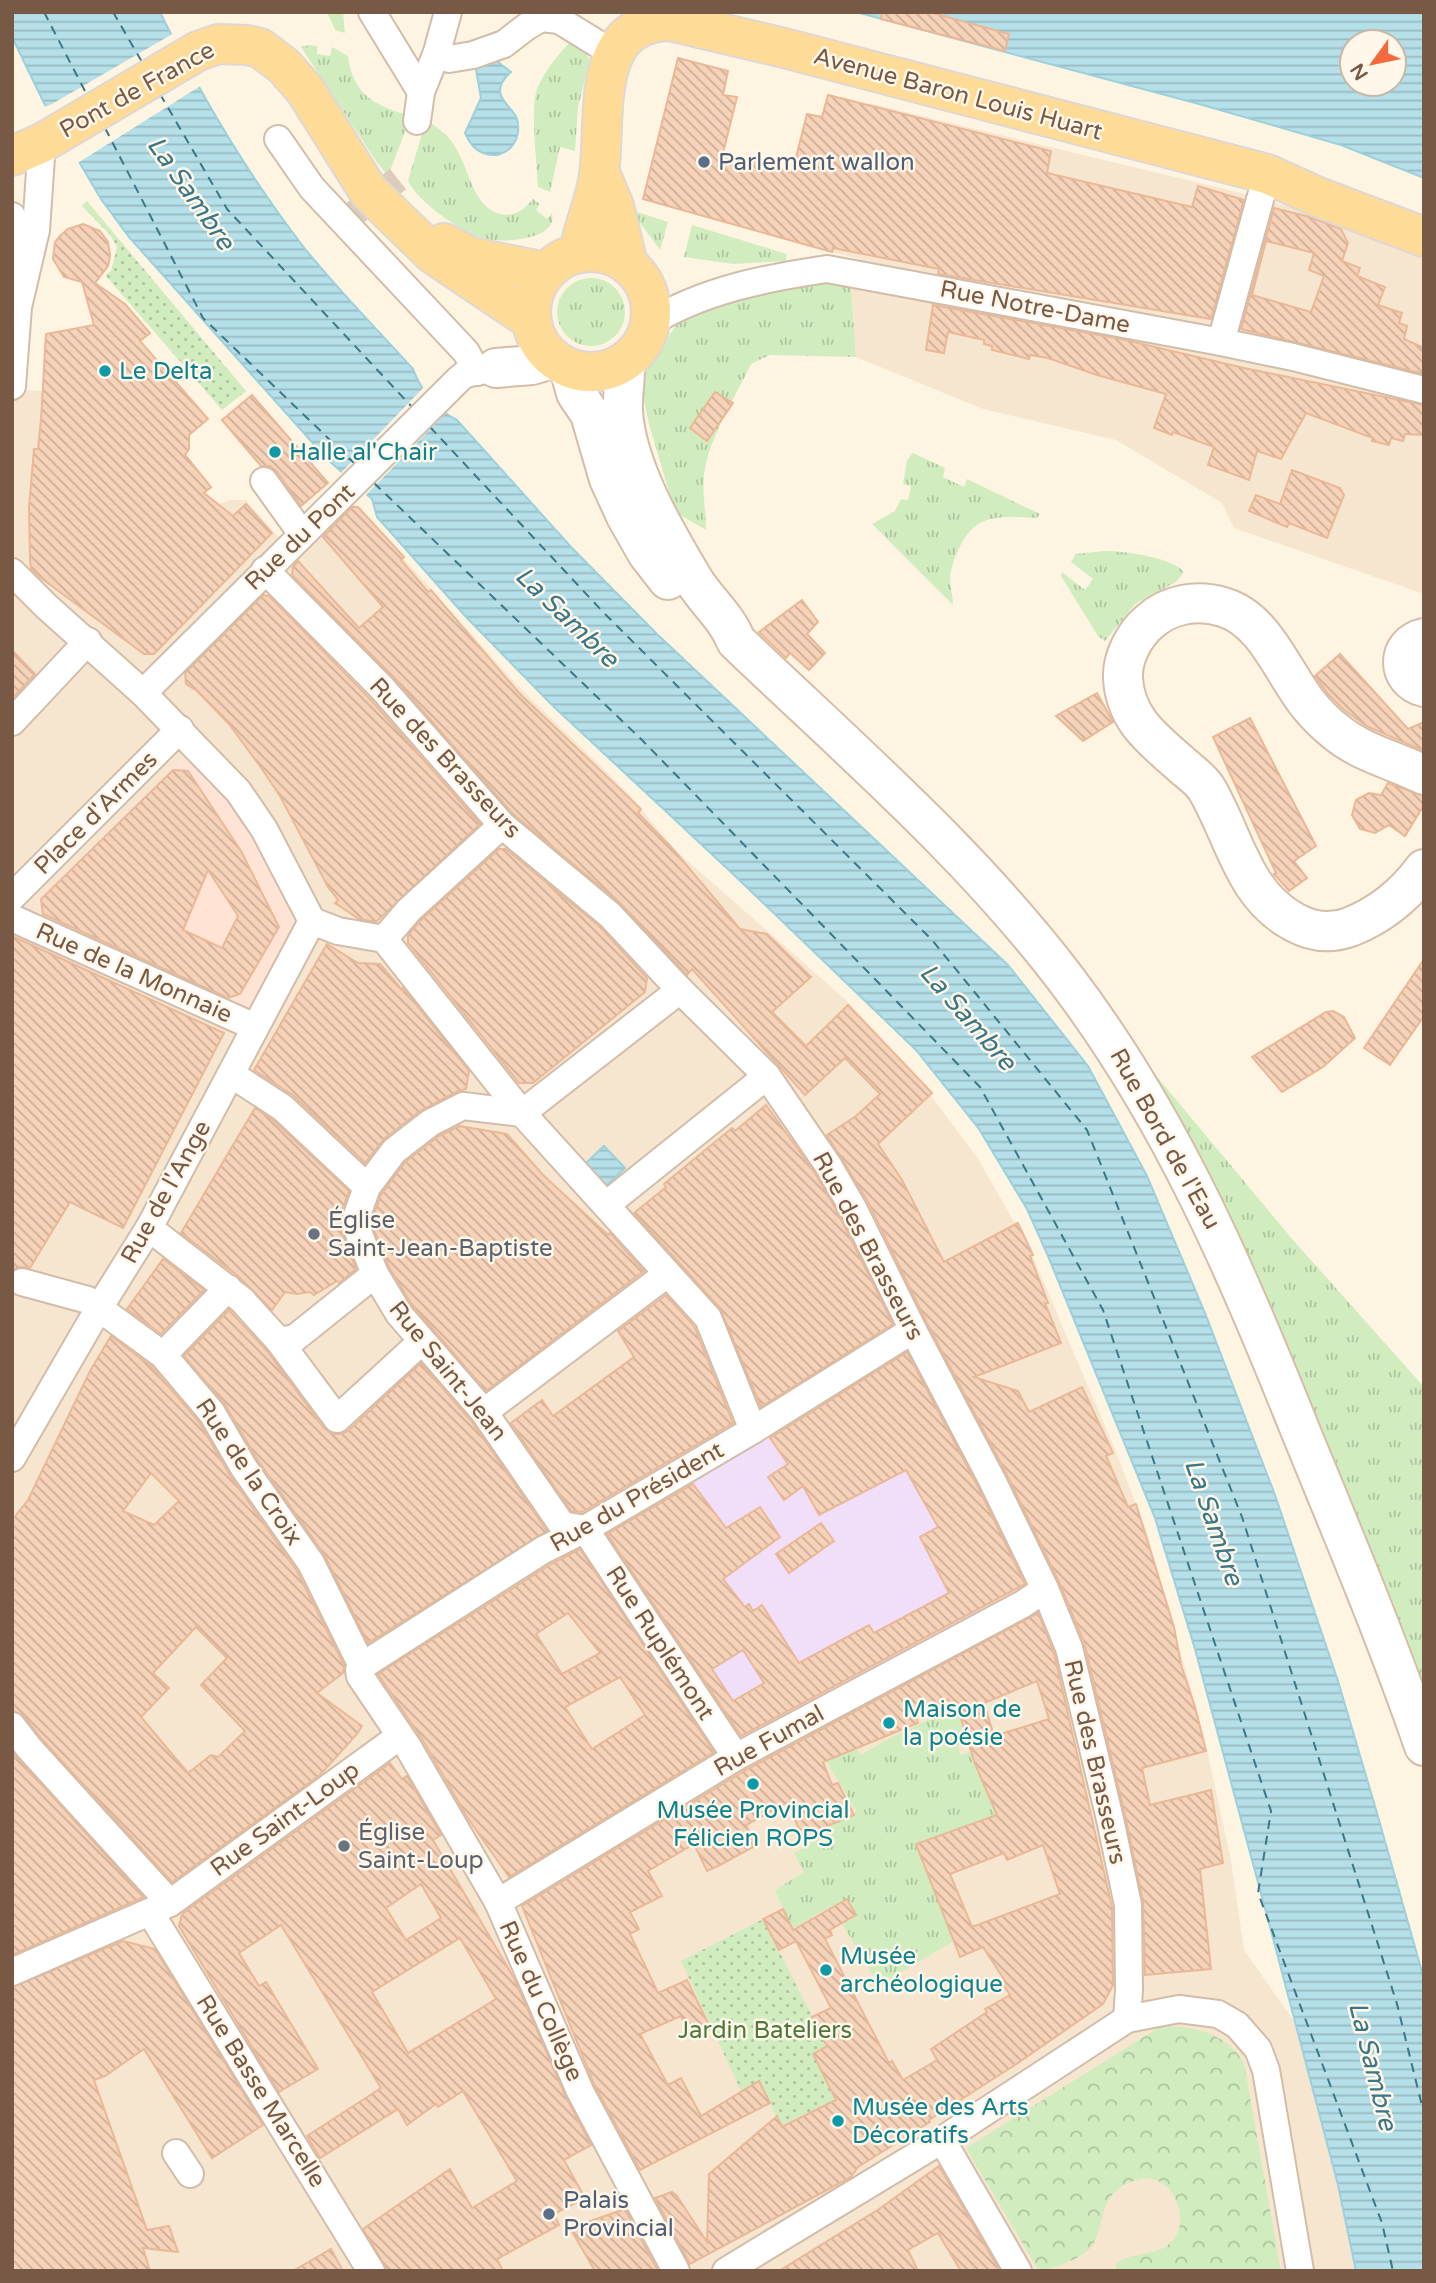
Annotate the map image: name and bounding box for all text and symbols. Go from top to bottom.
north arrow [1338,28,1408,98]
street label: Pont de France [54,35,220,145]
street label: Avenue Baron Louis Huart [811,41,1105,147]
text: N [1346,59,1373,84]
water label: La Sambre [141,130,242,257]
place label: Parlement wallon [718,148,915,177]
marker: Parlement wallon [696,154,712,170]
street label: Rue Notre-Dame [937,274,1133,340]
place label: Le Delta [119,357,212,386]
marker: Le Delta [97,363,113,379]
place label: Halle al'Chair [289,438,438,467]
marker: Halle al'Chair [267,444,283,460]
street label: Rue du Pont [239,477,361,597]
water label: La Sambre [509,560,626,675]
street label: Rue des Brasseurs [363,672,527,844]
street label: Place d'Armes [28,745,164,881]
street label: Rue de la Monnaie [31,917,237,1029]
water label: La Sambre [913,957,1024,1078]
street label: Rue Bord de l'Eau [1103,1044,1227,1234]
street label: Rue de l'Ange [115,1115,217,1269]
street label: Rue des Brasseurs [806,1147,930,1345]
place label: Église Saint-Jean-Baptiste [328,1205,553,1263]
marker: Église Saint-Jean-Baptiste [306,1226,322,1242]
street label: Rue Saint-Jean [383,1295,513,1447]
street label: Rue de la Croix [189,1393,309,1551]
street label: Rue du Président [545,1436,729,1558]
water label: La Sambre [1178,1455,1250,1590]
street label: Rue Ruplémont [599,1560,721,1726]
street label: Rue des Brasseurs [1057,1657,1133,1867]
place label: Maison de la poésie [903,1695,1021,1752]
street label: Rue Fumal [709,1699,829,1783]
marker: Maison de la poésie [881,1715,897,1731]
street label: Rue Saint-Loup [205,1755,365,1883]
marker: Musée Provincial Félicien ROPS [745,1776,761,1792]
place label: Musée Provincial Félicien ROPS [656,1796,850,1853]
place label: Église Saint-Loup [358,1817,484,1875]
marker: Église Saint-Loup [336,1838,352,1854]
street label: Rue du Collège [493,1916,589,2086]
place label: Musée archéologique [840,1942,1003,1999]
marker: Musée archéologique [818,1962,834,1978]
street label: Rue Basse Marcelle [190,1989,332,2193]
water label: La Sambre [1342,1998,1404,2135]
park label: Jardin Bateliers [678,2016,852,2045]
place label: Musée des Arts Décoratifs [852,2093,1029,2150]
marker: Musée des Arts Décoratifs [830,2113,846,2129]
place label: Palais Provincial [563,2186,674,2243]
marker: Palais Provincial [541,2206,557,2222]

